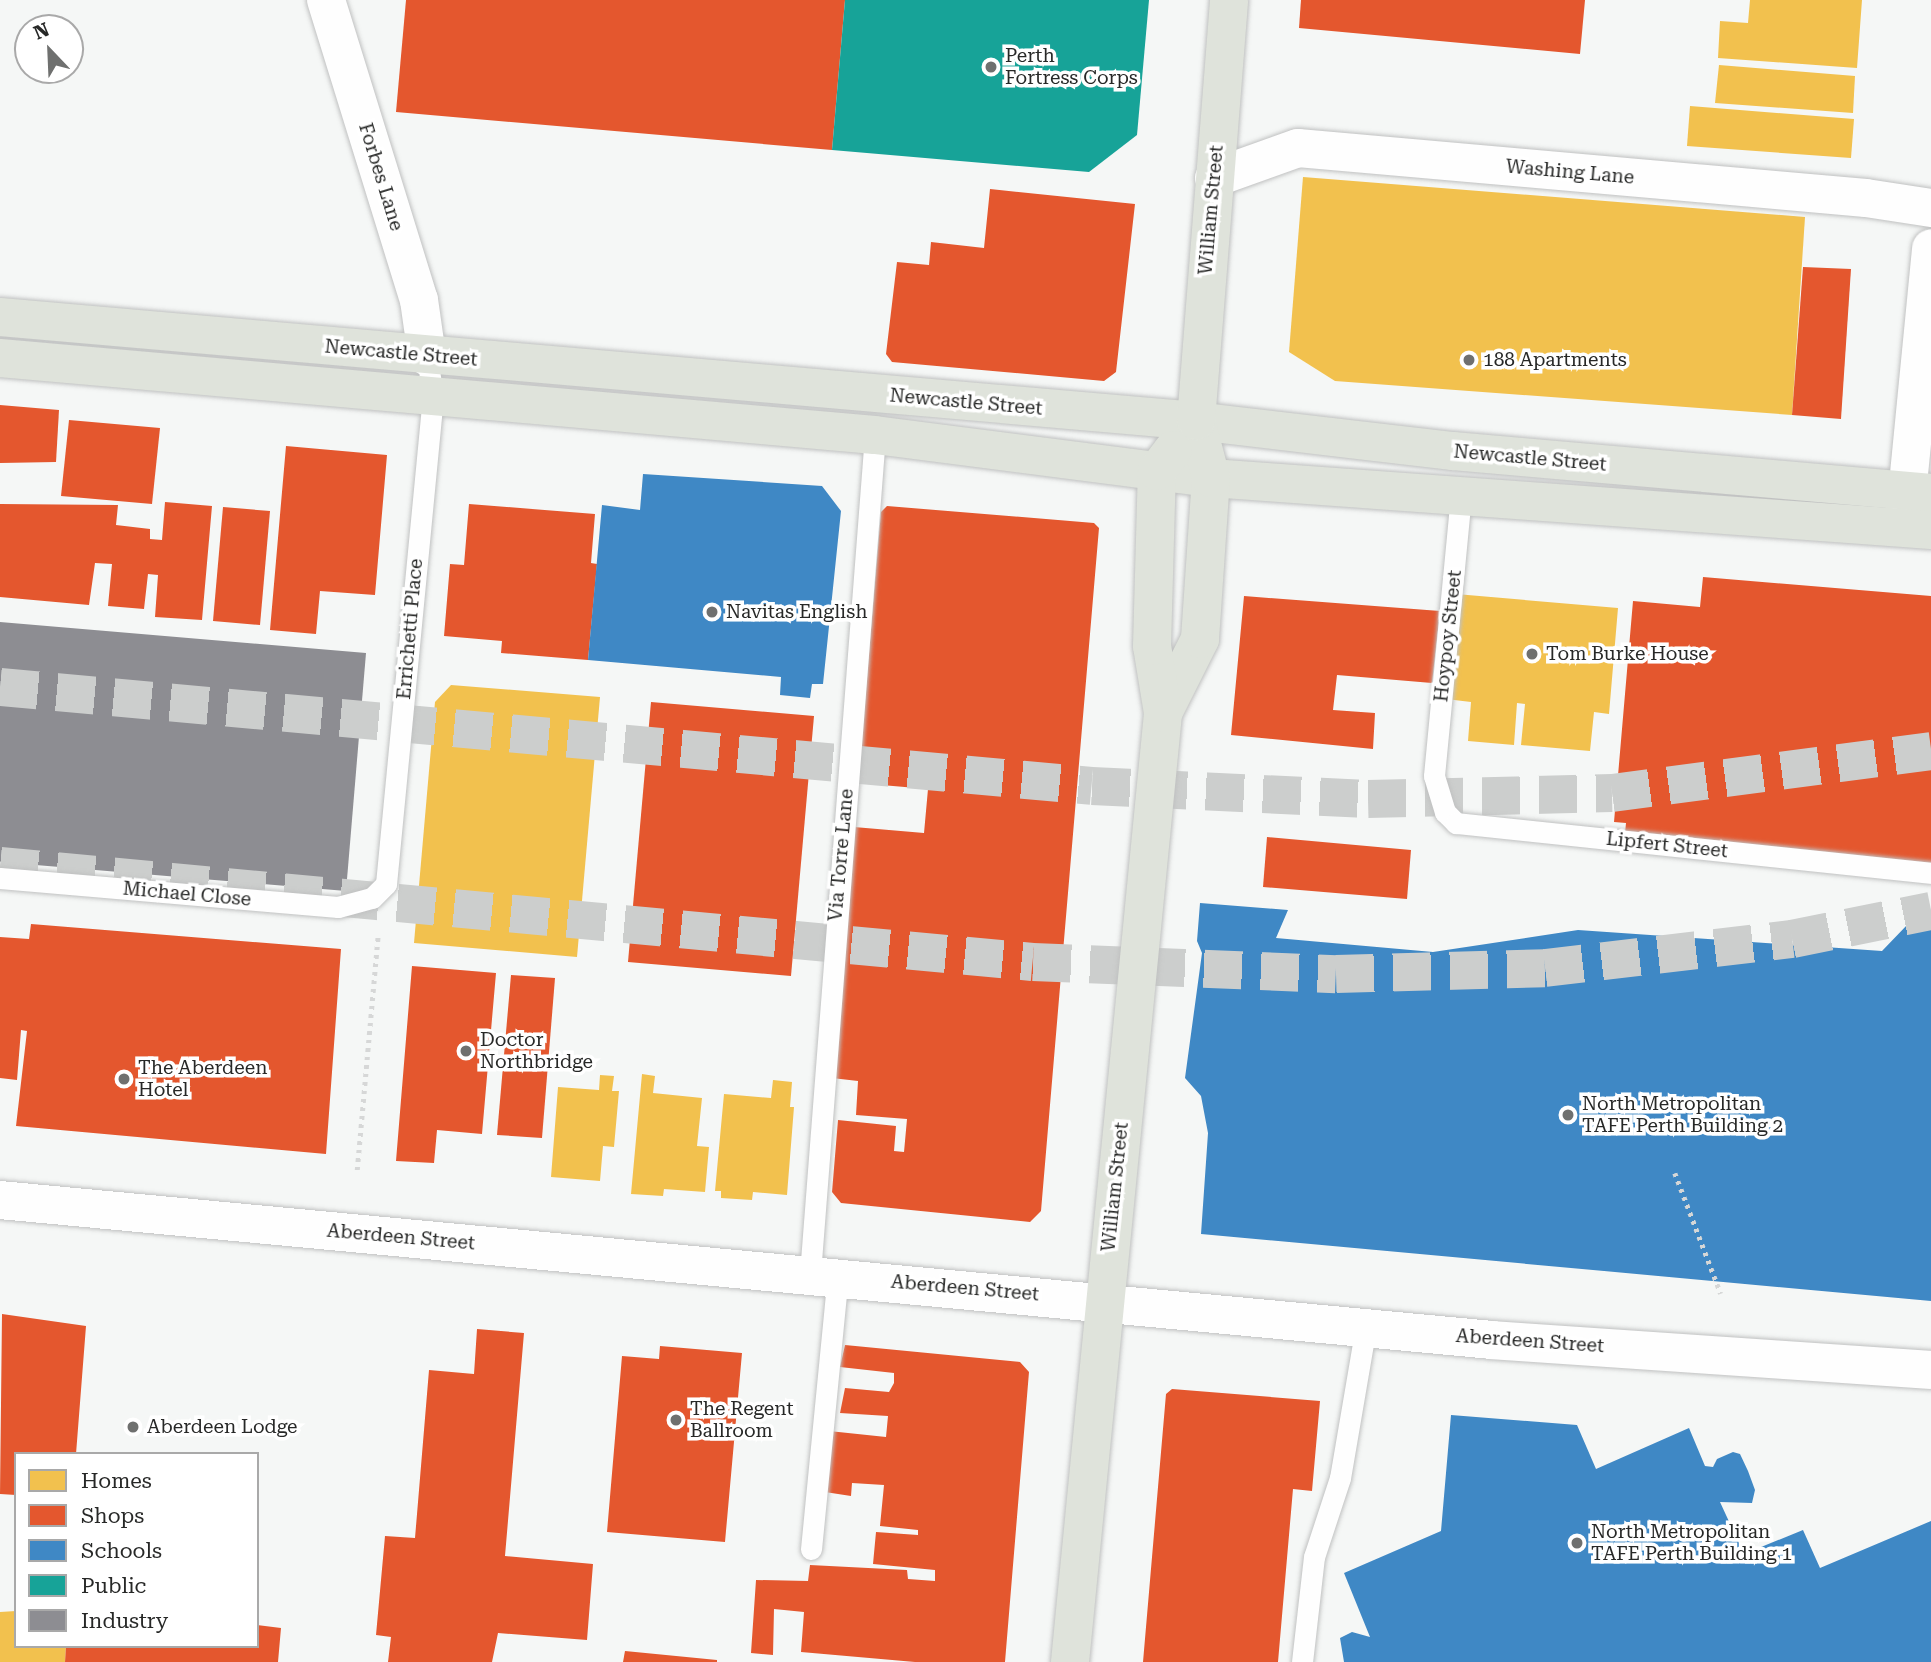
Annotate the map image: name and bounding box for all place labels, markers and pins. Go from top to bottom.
place label: Perth Fortress Corps [1005,45,1138,89]
marker: Perth Fortress Corps [983,59,999,75]
place label: 188 Apartments [1483,349,1627,371]
marker: 188 Apartments [1461,352,1477,368]
place label: Navitas English [726,601,867,623]
marker: Navitas English [704,604,720,620]
place label: Tom Burke House [1546,643,1709,665]
marker: Tom Burke House [1524,646,1540,662]
place label: Doctor Northbridge [480,1029,593,1073]
marker: Doctor Northbridge [458,1043,474,1059]
place label: The Aberdeen Hotel [138,1057,267,1101]
marker: The Aberdeen Hotel [116,1071,132,1087]
place label: North Metropolitan TAFE Perth Building 2 [1582,1093,1783,1137]
marker: North Metropolitan TAFE Perth Building 2 [1560,1107,1576,1123]
place label: The Regent Ballroom [690,1398,794,1442]
marker: The Regent Ballroom [668,1412,684,1428]
place label: Aberdeen Lodge [147,1416,298,1438]
marker: Aberdeen Lodge [125,1419,141,1435]
place label: North Metropolitan TAFE Perth Building 1 [1591,1521,1792,1565]
marker: North Metropolitan TAFE Perth Building 1 [1569,1535,1585,1551]

